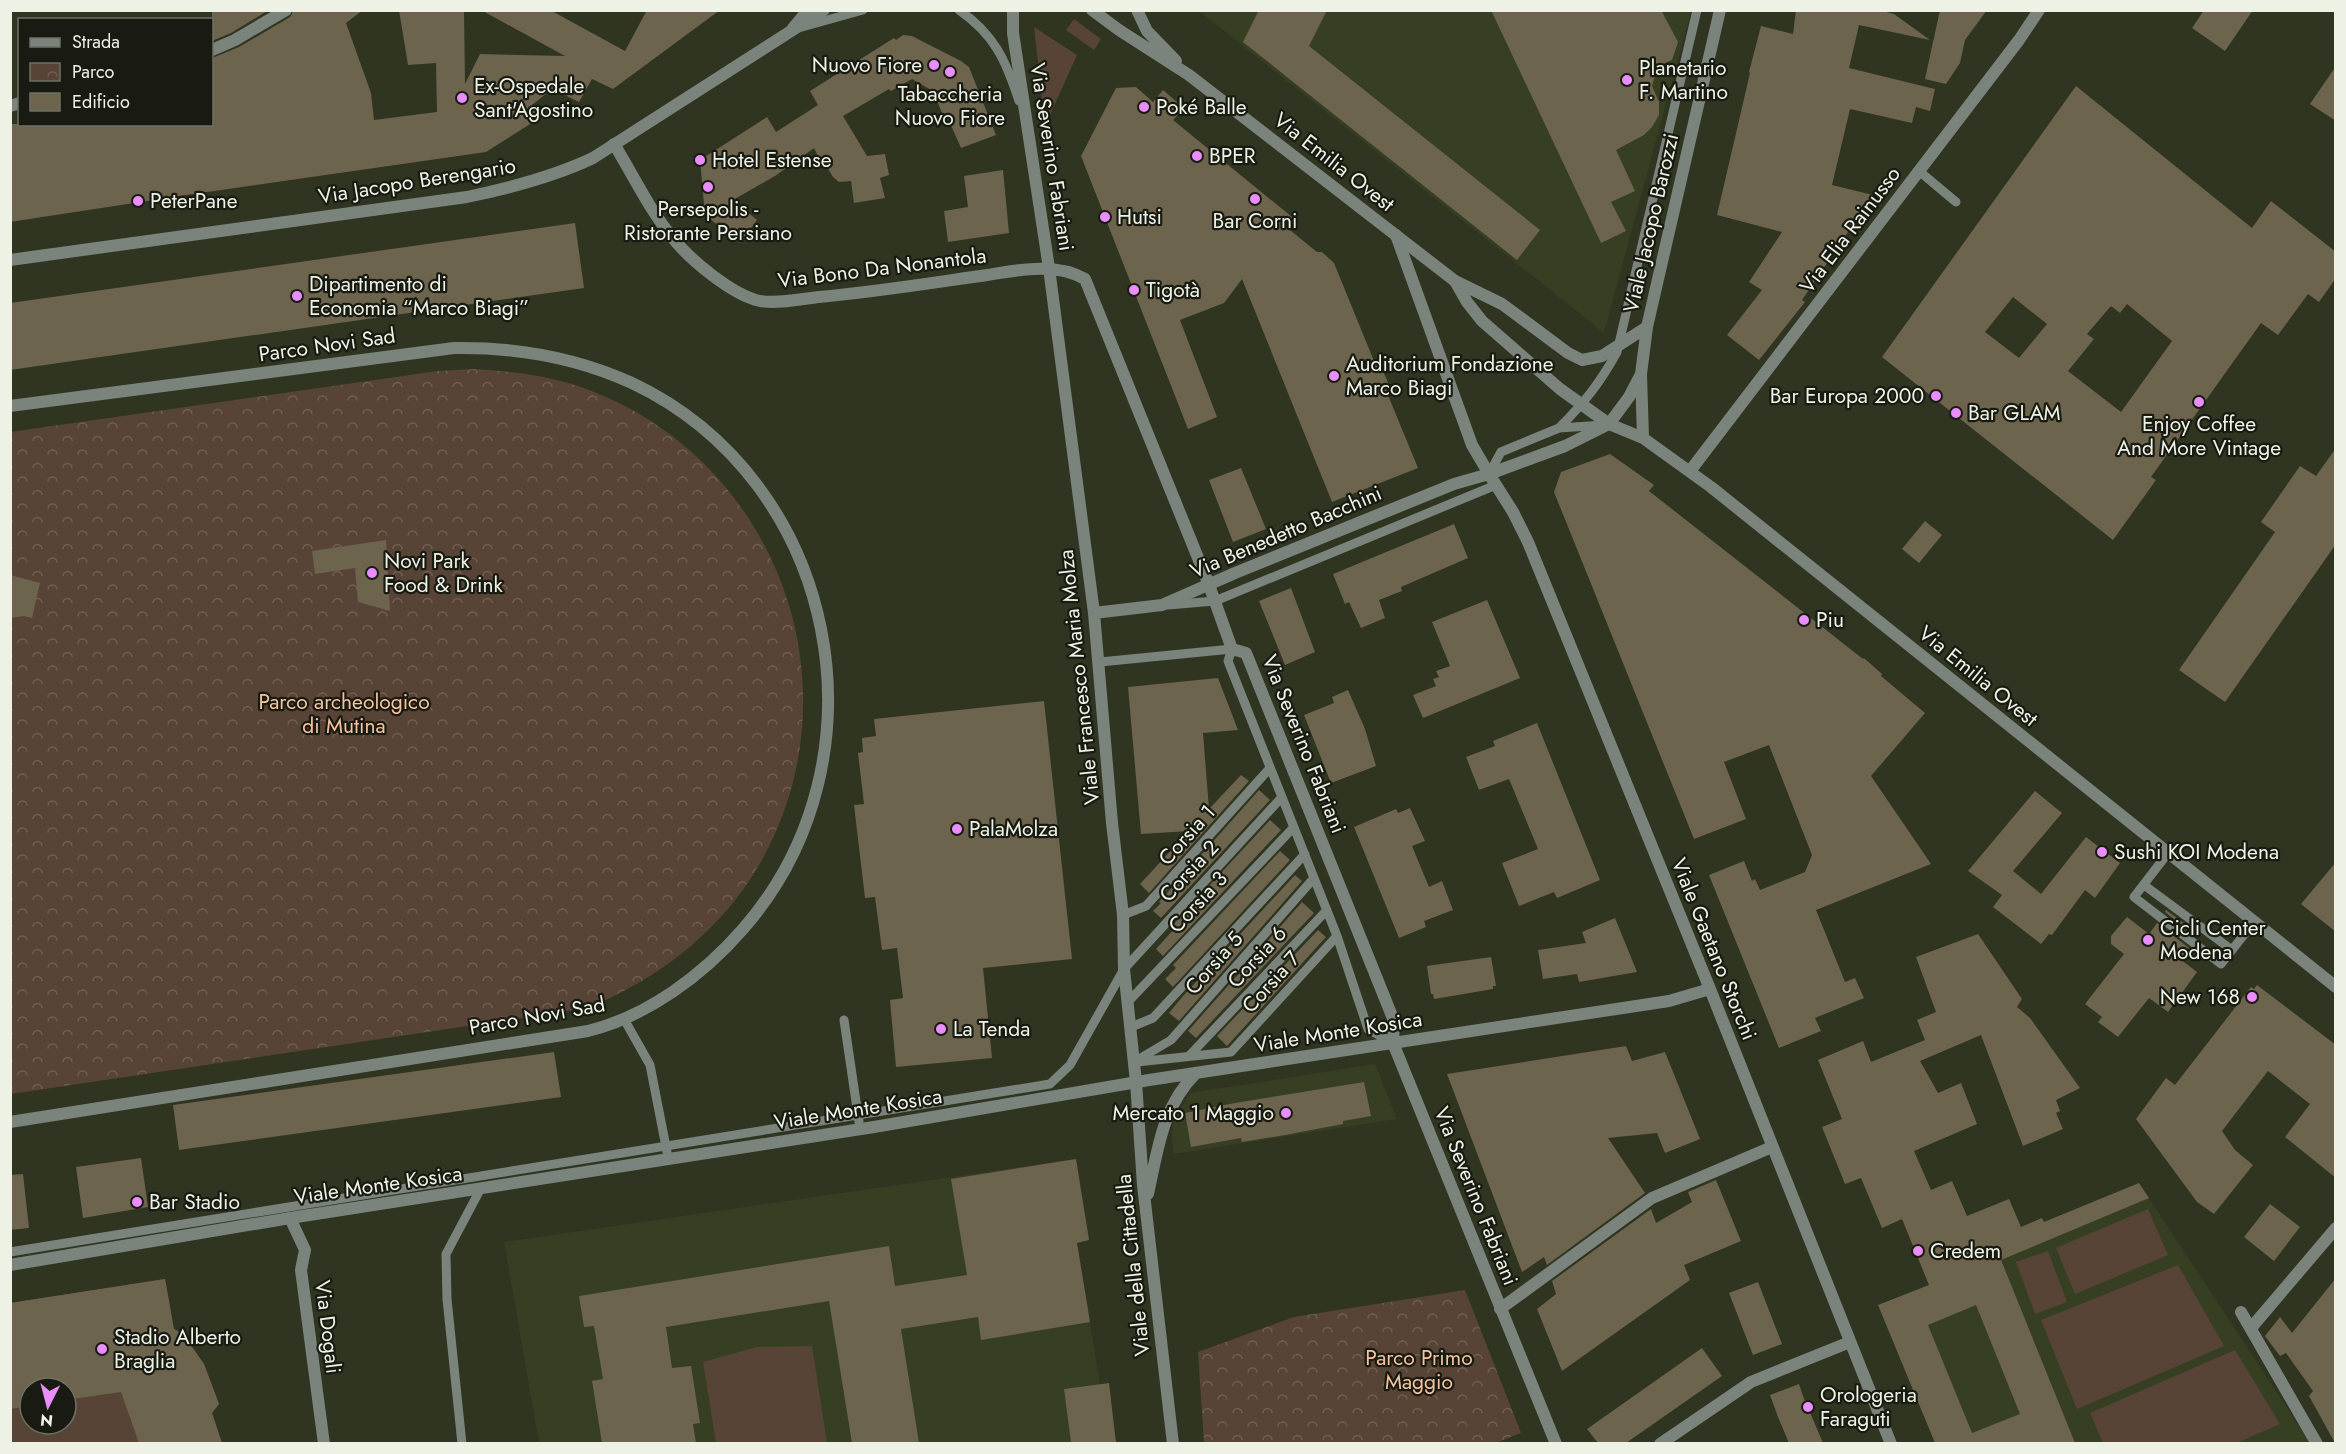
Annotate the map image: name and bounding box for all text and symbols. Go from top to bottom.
legend [18,18,213,126]
text: Strada [72,29,120,55]
place label: Nuovo Fiore [812,50,922,80]
place label: Planetario F. Martino [1639,53,1728,107]
marker: Nuovo Fiore [927,58,941,72]
text: Parco [72,59,114,85]
street label: Via Severino Fabriani [1022,61,1082,253]
marker: Tabaccheria Nuovo Fiore [943,65,957,79]
place label: Ex-Ospedale Sant'Agostino [474,71,593,125]
marker: Planetario F. Martino [1620,73,1634,87]
place label: Tabaccheria Nuovo Fiore [895,79,1005,133]
text: Edificio [72,89,130,115]
marker: Ex-Ospedale Sant'Agostino [455,91,469,105]
place label: Poké Balle [1156,92,1247,122]
marker: Poké Balle [1137,100,1151,114]
street label: Via Emilia Ovest [1267,105,1401,219]
street label: Viale Jacopo Barozzi [1616,130,1686,316]
place label: BPER [1209,141,1256,171]
place label: Hotel Estense [712,145,832,175]
marker: BPER [1190,149,1204,163]
street label: Via Jacopo Berengario [316,151,518,211]
marker: Hotel Estense [693,153,707,167]
street label: Via Elia Rainusso [1792,160,1908,300]
marker: Persepolis - Ristorante Persiano [701,180,715,194]
place label: PeterPane [150,186,238,216]
marker: Bar Corni [1248,192,1262,206]
marker: PeterPane [131,194,145,208]
place label: Persepolis - Ristorante Persiano [624,194,792,248]
place label: Hutsi [1117,202,1162,232]
place label: Bar Corni [1213,206,1297,236]
marker: Hutsi [1098,210,1112,224]
street label: Via Bono Da Nonantola [776,240,988,296]
place label: Dipartimento di Economia “Marco Biagi” [309,269,529,323]
place label: Tigotà [1146,275,1200,305]
marker: Tigotà [1127,283,1141,297]
marker: Dipartimento di Economia “Marco Biagi” [290,289,304,303]
street label: Parco Novi Sad [257,321,397,369]
place label: Auditorium Fondazione Marco Biagi [1346,349,1554,403]
marker: Auditorium Fondazione Marco Biagi [1327,369,1341,383]
place label: Bar Europa 2000 [1770,381,1924,411]
marker: Bar Europa 2000 [1929,389,1943,403]
marker: Enjoy Coffee And More Vintage [2192,395,2206,409]
place label: Bar GLAM [1968,398,2061,428]
marker: Bar GLAM [1949,406,1963,420]
place label: Enjoy Coffee And More Vintage [2117,409,2281,463]
street label: Via Benedetto Bacchini [1186,478,1386,586]
place label: Novi Park Food & Drink [384,546,504,600]
street label: Viale Francesco Maria Molza [1051,548,1107,806]
marker: Novi Park Food & Drink [365,566,379,580]
place label: Piu [1816,605,1844,635]
marker: Piu [1797,613,1811,627]
street label: Via Emilia Ovest [1912,618,2044,734]
street label: Via Severino Fabriani [1254,650,1354,838]
park label: Parco archeologico di Mutina [258,687,430,741]
street label: Corsia 1 [1151,798,1223,872]
place label: PalaMolza [969,814,1058,844]
marker: PalaMolza [950,822,964,836]
street label: Corsia 2 [1152,833,1226,909]
place label: Sushi KOI Modena [2114,837,2279,867]
marker: Sushi KOI Modena [2095,845,2109,859]
street label: Viale Gaetano Storchi [1664,853,1764,1045]
street label: Corsia 3 [1162,864,1234,940]
place label: Cicli Center Modena [2160,913,2267,967]
street label: Corsia 6 [1220,919,1294,995]
street label: Corsia 5 [1178,925,1250,1001]
marker: Cicli Center Modena [2141,933,2155,947]
street label: Corsia 7 [1235,944,1307,1020]
place label: New 168 [2160,982,2240,1012]
street label: Parco Novi Sad [467,989,607,1043]
marker: New 168 [2245,990,2259,1004]
street label: Viale Monte Kosica [1252,1004,1424,1060]
place label: La Tenda [953,1014,1030,1044]
marker: La Tenda [934,1022,948,1036]
street label: Viale Monte Kosica [772,1081,944,1137]
place label: Mercato 1 Maggio [1113,1098,1274,1128]
street label: Via Severino Fabriani [1426,1102,1526,1290]
marker: Mercato 1 Maggio [1279,1106,1293,1120]
street label: Viale Monte Kosica [292,1158,464,1212]
street label: Viale della Cittadella [1109,1173,1157,1357]
place label: Bar Stadio [149,1187,240,1217]
marker: Bar Stadio [130,1195,144,1209]
place label: Credem [1930,1236,2001,1266]
marker: Credem [1911,1244,1925,1258]
street label: Via Dogali [307,1279,349,1375]
place label: Stadio Alberto Braglia [114,1322,241,1376]
marker: Stadio Alberto Braglia [95,1342,109,1356]
park label: Parco Primo Maggio [1365,1343,1473,1397]
north arrow [18,1376,78,1436]
place label: Orologeria Faraguti [1820,1380,1917,1434]
marker: Orologeria Faraguti [1801,1400,1815,1414]
text: N [39,1408,54,1433]

